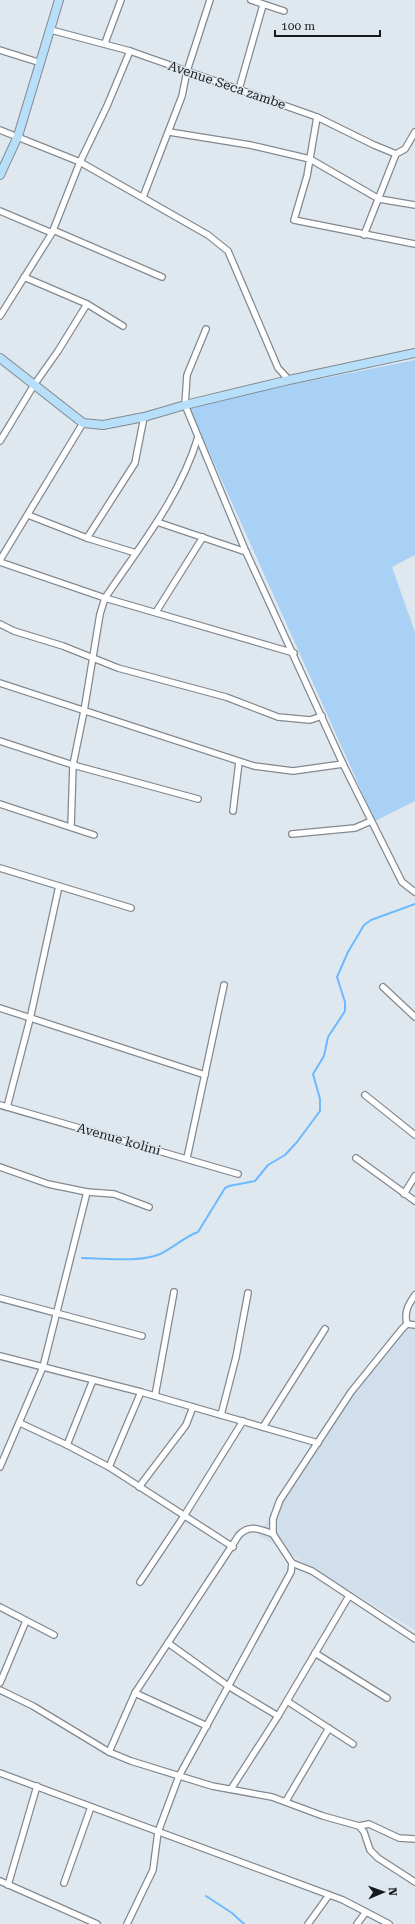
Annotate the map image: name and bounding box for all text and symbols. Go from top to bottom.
scale bar [275,12,380,38]
text: 100 m [281,19,315,33]
street label: Avenue Seca zambe [166,58,288,112]
street label: Avenue kolini [75,1120,163,1158]
north arrow [363,1872,403,1912]
text: N [386,1887,399,1897]

